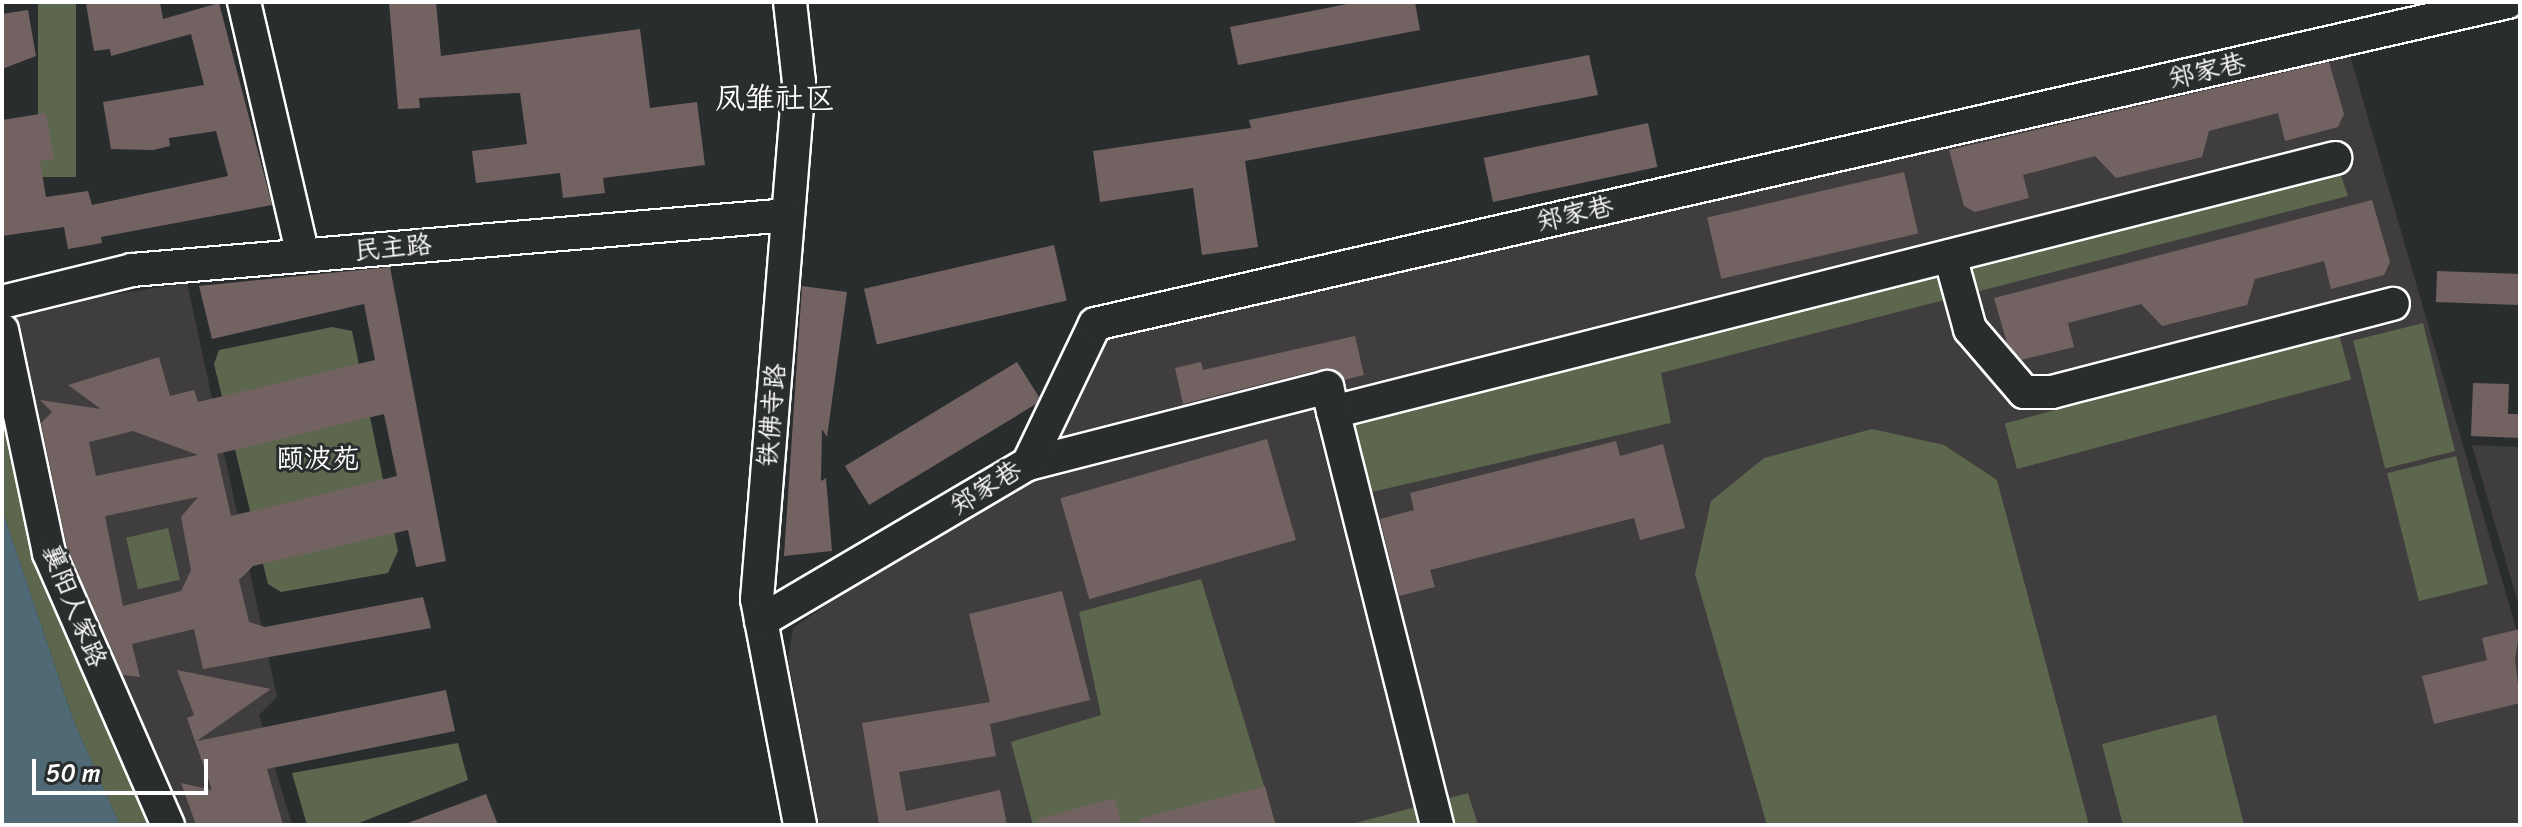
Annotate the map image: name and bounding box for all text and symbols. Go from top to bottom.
street label: 郑家巷 [2165,47,2249,95]
district label: 凤雏社区 [715,80,835,116]
street label: 郑家巷 [1533,190,1617,238]
street label: 民主路 [353,229,433,267]
street label: 铁佛寺路 [752,362,792,468]
district label: 颐波苑 [276,442,360,476]
street label: 郑家巷 [945,454,1027,522]
street label: 襄阳人家路 [35,540,113,672]
scale bar [36,743,212,793]
text: 50 m [46,752,101,794]

